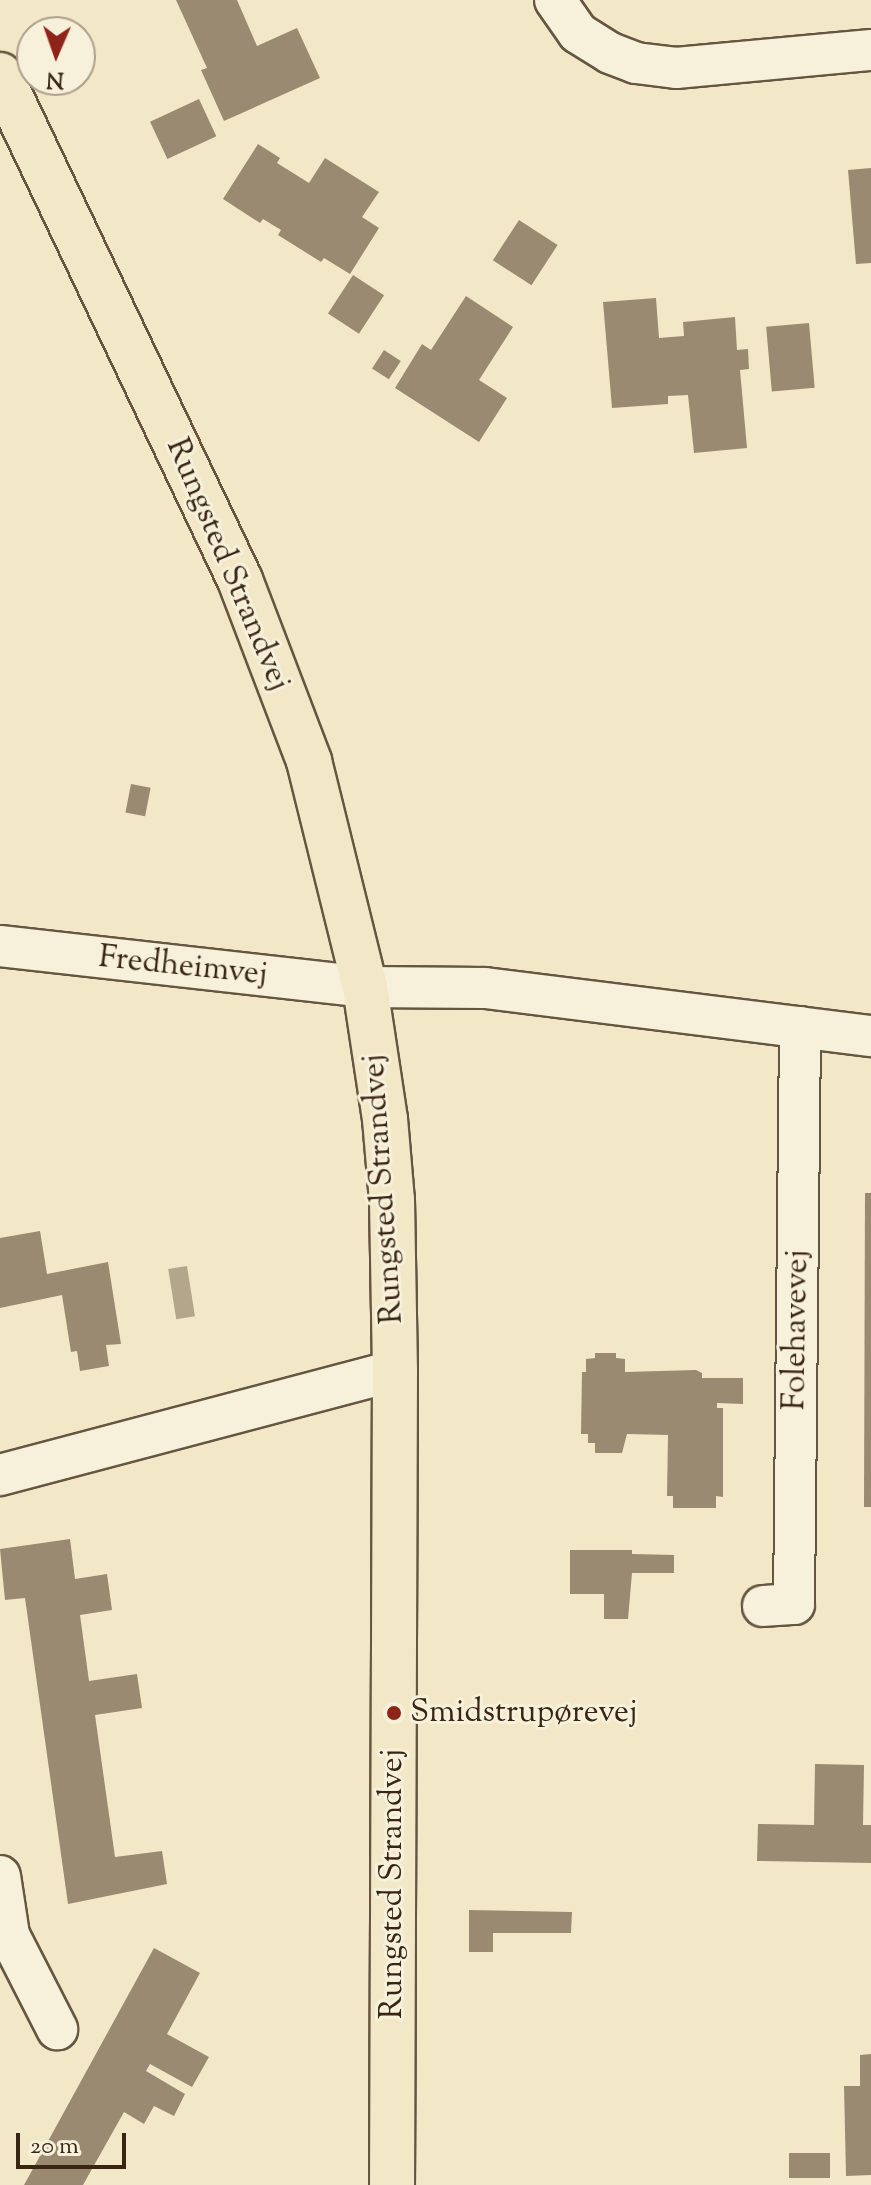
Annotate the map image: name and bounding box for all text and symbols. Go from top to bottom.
north arrow [16,16,96,96]
text: N [46,62,65,94]
street label: Rungsted Strandvej [156,433,298,697]
street label: Fredheimvej [97,939,269,995]
street label: Rungsted Strandvej [355,1053,413,1325]
street label: Folehavevej [776,1249,818,1411]
place label: Smidstrupørevej [410,1694,638,1732]
marker: Smidstrupørevej [385,1704,403,1722]
street label: Rungsted Strandvej [374,1749,412,2019]
scale bar [20,2117,130,2167]
text: 20 m [30,2130,79,2164]

